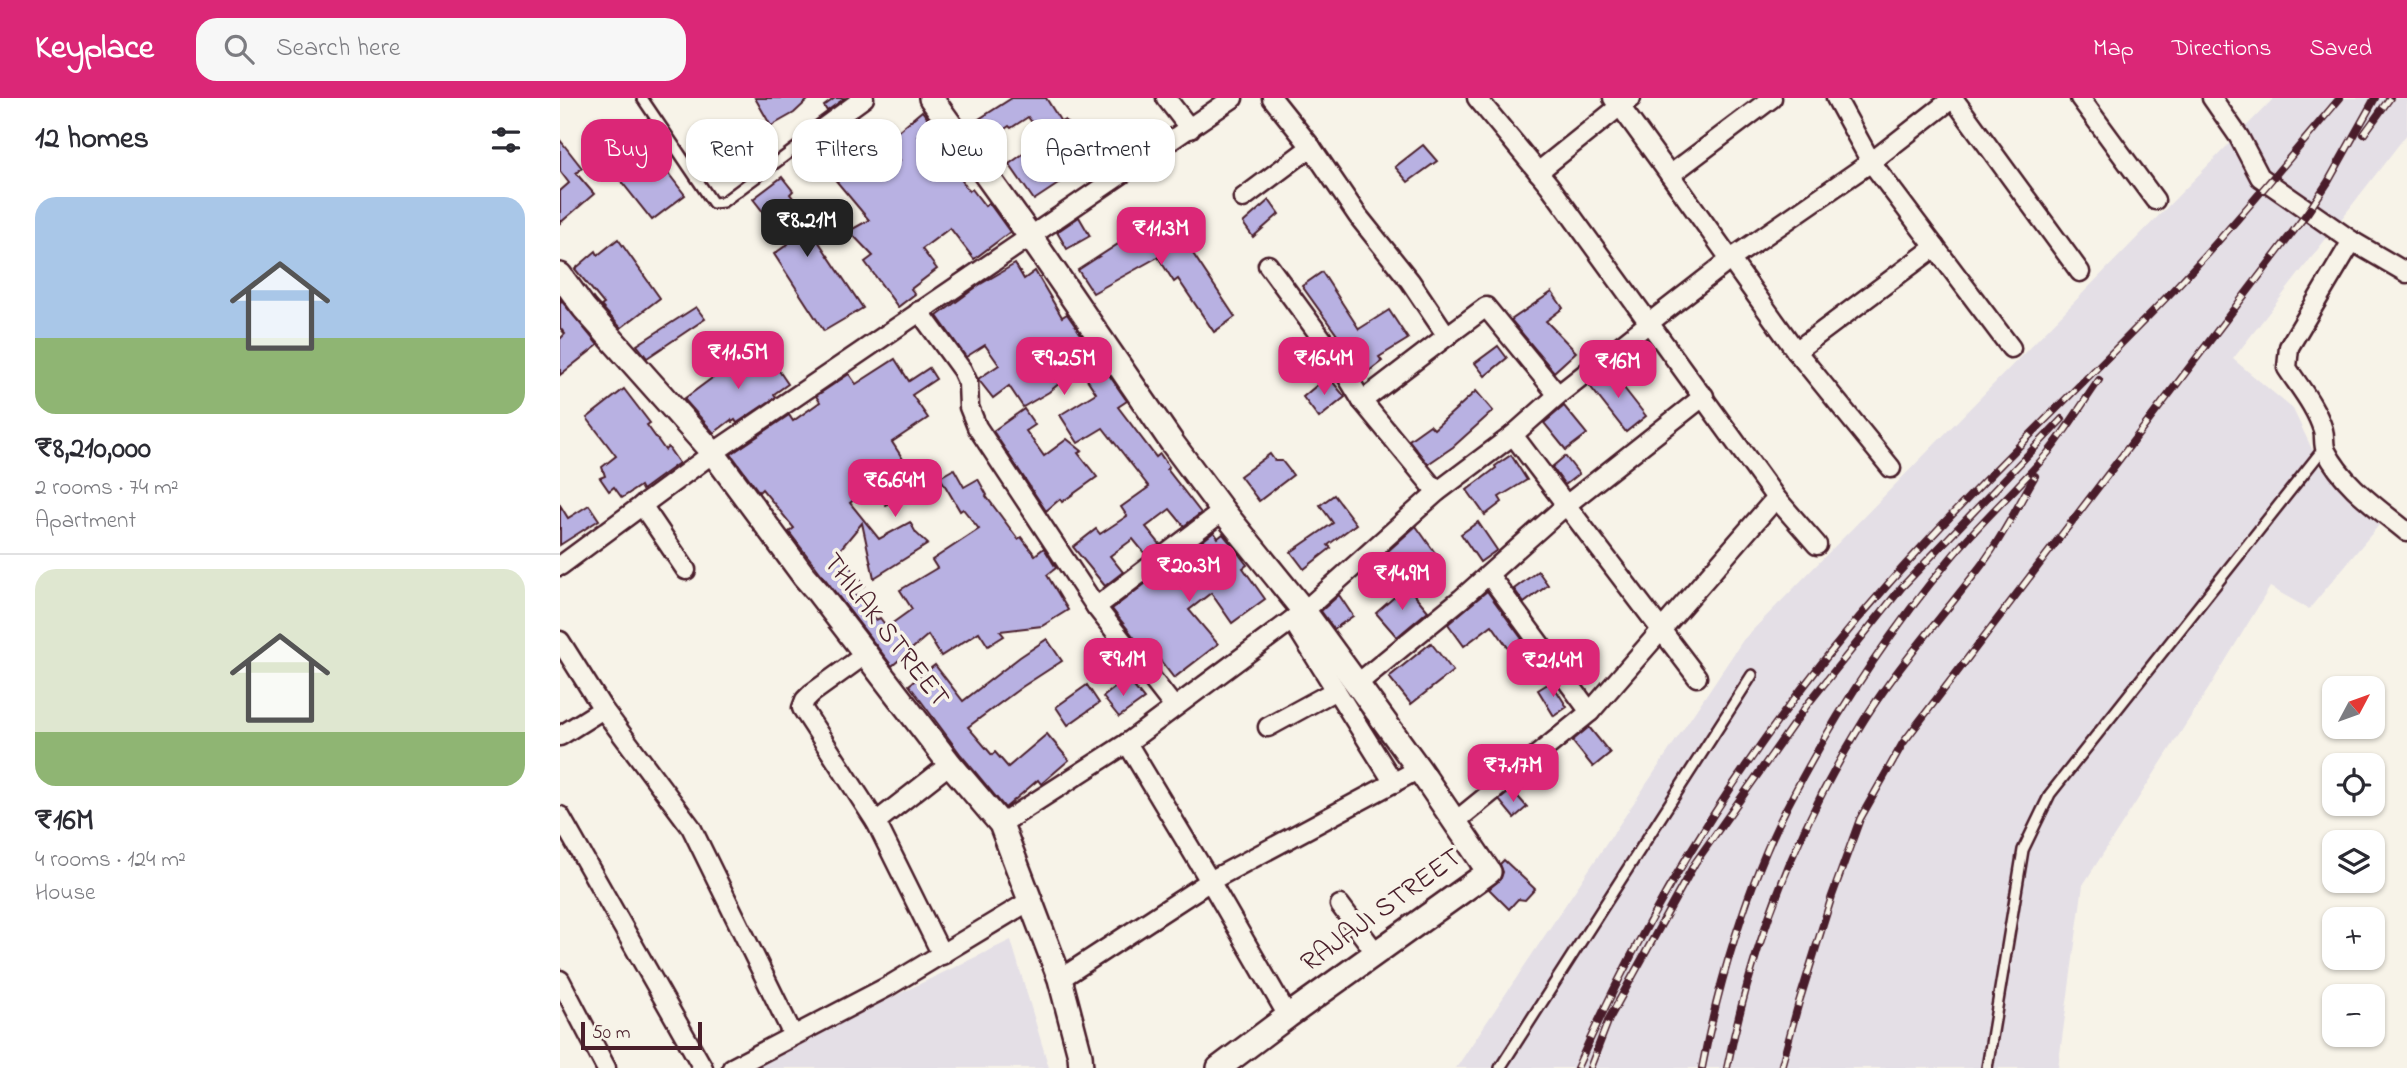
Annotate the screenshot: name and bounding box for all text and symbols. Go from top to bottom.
search box [196,18,686,81]
text: Keyplace [35,25,154,73]
icon: search [220,30,258,68]
text: Search here [276,30,400,68]
text: Map [2093,32,2134,67]
text: Directions [2172,32,2271,67]
text: Saved [2309,32,2372,67]
text: 12 homes [35,118,149,162]
chip: Buy [581,119,672,182]
chip: Rent [686,119,778,182]
chip: Filters [792,119,902,182]
chip: New [916,119,1007,182]
chip: Apartment [1021,119,1175,182]
icon: filters [487,121,525,159]
pin: ₹8.21M [750,200,864,259]
text: ₹8.21M [777,205,837,238]
pin: ₹11.3M [1104,208,1218,267]
text: ₹11.3M [1133,213,1189,246]
icon: home [217,243,343,369]
pin: ₹11.5M [681,331,795,391]
text: ₹11.5M [708,337,768,370]
pin: ₹9.25M [1007,338,1121,397]
pin: ₹16.4M [1267,338,1381,397]
pin: ₹16M [1577,341,1659,400]
text: ₹9.25M [1032,343,1096,376]
text: ₹16.4M [1294,343,1354,376]
text: ₹16M [1595,346,1641,379]
text: ₹8,210,000 [35,428,151,472]
pin: ₹6.64M [838,460,952,519]
text: ₹6.64M [864,465,926,498]
text: 2 rooms · 74 m² [35,472,179,505]
text: Apartment [35,505,136,538]
street label: THILAK STREET [811,545,959,717]
pin: ₹20.3M [1132,545,1246,604]
text: ₹20.3M [1157,550,1221,583]
pin: ₹14.9M [1345,552,1459,612]
text: ₹14.9M [1374,558,1430,591]
icon: home [217,615,343,741]
pin: ₹9.1M [1074,638,1172,698]
pin: ₹21.4M [1496,640,1610,699]
text: ₹9.1M [1100,644,1146,677]
text: ₹21.4M [1523,645,1583,678]
north arrow [2322,676,2385,738]
map controls [2322,676,2385,1047]
pin: ₹7.17M [1456,744,1570,804]
text: ₹7.17M [1484,750,1542,783]
button: locate [2322,753,2385,816]
text: ₹16M [35,800,94,844]
button: layers [2322,830,2385,893]
street label: RAJAJI STREET [1293,838,1471,984]
text: 4 rooms · 124 m² [35,844,186,877]
text: House [35,877,95,910]
button: + [2322,907,2385,970]
button: − [2322,984,2385,1047]
scale bar [581,1019,702,1051]
text: 50 m [592,1020,631,1047]

